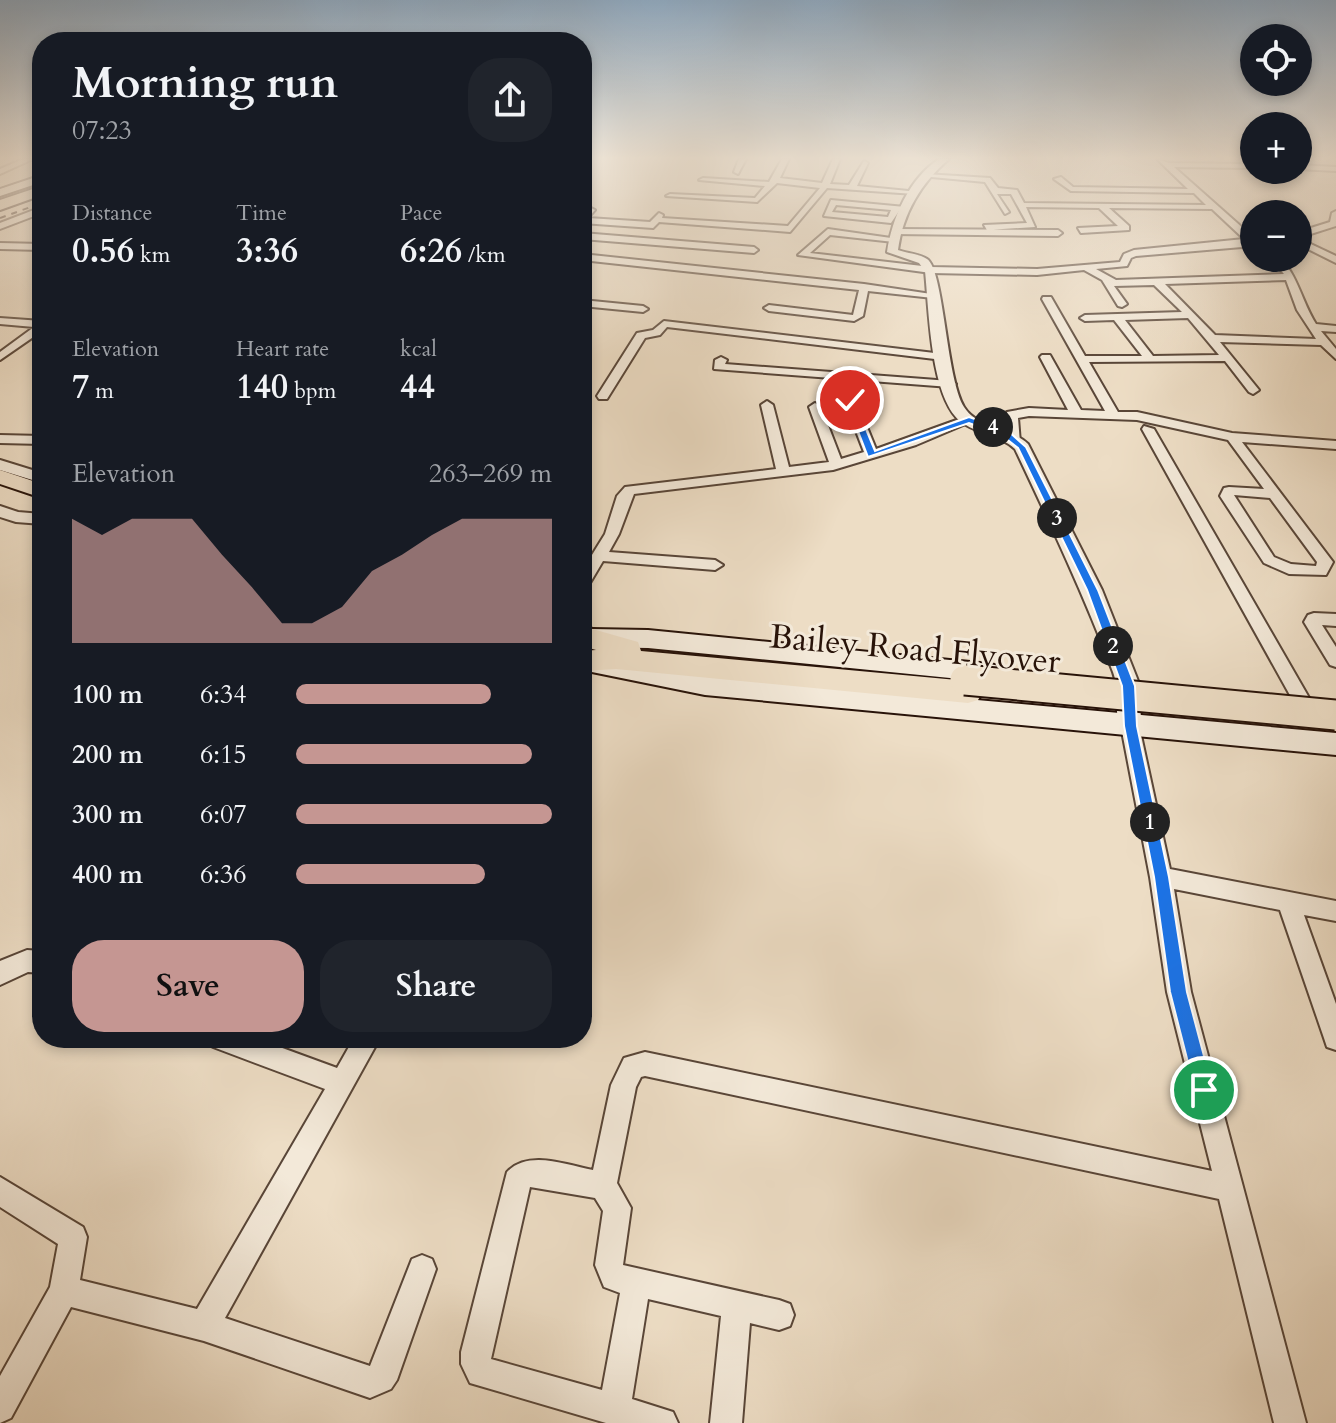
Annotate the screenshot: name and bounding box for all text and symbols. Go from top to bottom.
map controls [1240,24,1312,272]
button: locate [1240,24,1312,96]
text: Morning run [72,53,338,113]
button: share [468,58,552,142]
button: + [1240,112,1312,184]
text: 07:23 [72,113,132,148]
text: Distance [72,198,152,228]
text: Time [236,198,287,228]
text: Pace [400,198,443,228]
button: − [1240,200,1312,272]
text: 0.56 [72,228,134,274]
text: 3:36 [236,228,298,274]
text: 6:26 [400,228,462,274]
text: km [134,240,170,270]
text: /km [462,240,506,270]
text: Elevation [72,334,159,364]
text: Heart rate [236,334,329,364]
text: kcal [400,334,437,364]
text: 7 [72,364,89,410]
text: 140 [236,364,288,410]
text: 44 [400,364,435,410]
pin [816,366,884,434]
text: m [89,376,114,406]
text: bpm [288,376,336,406]
icon: check [828,378,872,422]
pin: 4 [973,407,1013,447]
text: 4 [987,412,999,442]
text: Elevation [72,456,175,491]
text: 263–269 m [429,456,552,491]
pin: 3 [1037,498,1077,538]
text: 3 [1051,503,1063,533]
street label: Bailey Road Flyover [768,613,1063,685]
pin: 2 [1093,626,1133,666]
text: 2 [1107,631,1119,661]
text: 100 m [72,677,143,712]
text: 6:34 [200,677,247,712]
text: 200 m [72,737,143,772]
text: 6:15 [200,737,247,772]
text: 300 m [72,797,143,832]
text: 6:07 [200,797,247,832]
pin: 1 [1130,802,1170,842]
text: 1 [1144,807,1156,837]
text: 400 m [72,857,143,892]
text: 6:36 [200,857,247,892]
button: Save [72,940,304,1032]
button: Share [320,940,552,1032]
pin [1170,1056,1238,1124]
icon: arrive [1182,1068,1226,1112]

